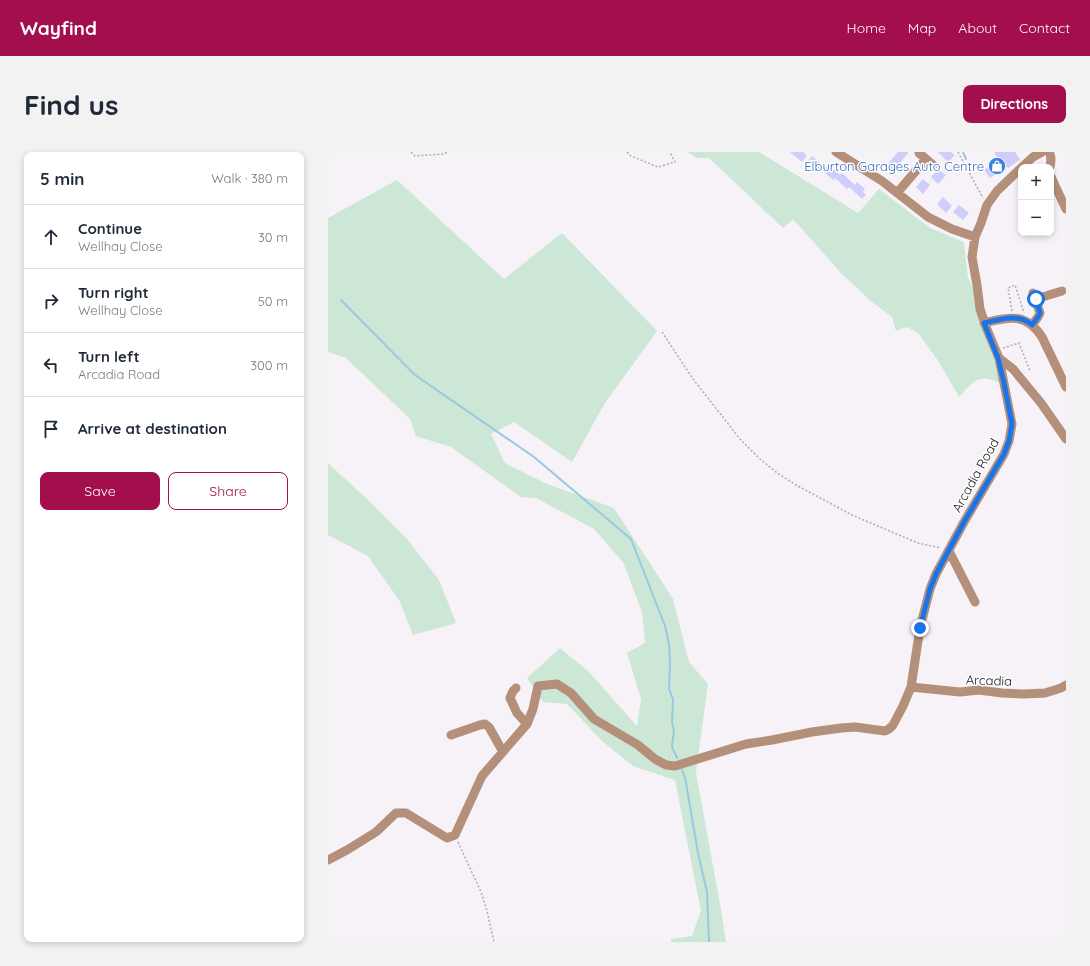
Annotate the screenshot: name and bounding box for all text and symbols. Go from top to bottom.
text: Wayfind [20,16,97,40]
text: Home [847,19,886,37]
text: Map [908,19,936,37]
text: About [958,19,997,37]
text: Contact [1019,19,1070,37]
button: Directions [963,85,1066,123]
text: Find us [24,87,118,122]
shop icon: Elburton Garages Auto Centre [987,156,1007,176]
place label: Elburton Garages Auto Centre [804,158,984,174]
map controls [1018,164,1054,236]
button: + [1018,164,1054,200]
text: 5 min [40,168,84,189]
text: Walk · 380 m [211,170,288,186]
button: − [1018,200,1054,236]
text: Continue [78,219,142,238]
icon: ahead [40,226,62,248]
text: 30 m [258,229,288,245]
text: Wellhay Close [78,238,163,254]
text: Turn right [78,283,149,302]
icon: right [40,290,62,312]
route start [1027,290,1045,308]
text: 50 m [258,293,288,309]
text: Wellhay Close [78,302,163,318]
text: Turn left [78,347,140,366]
icon: left [40,354,62,376]
text: 300 m [250,357,288,373]
text: Arcadia Road [78,366,160,382]
icon: arrive [40,418,62,440]
text: Arrive at destination [78,419,227,438]
street label: Arcadia Road [948,435,1002,515]
button: Save [40,472,160,510]
button: Share [168,472,288,510]
route end [911,619,929,637]
street label: Arcadia [966,671,1012,689]

